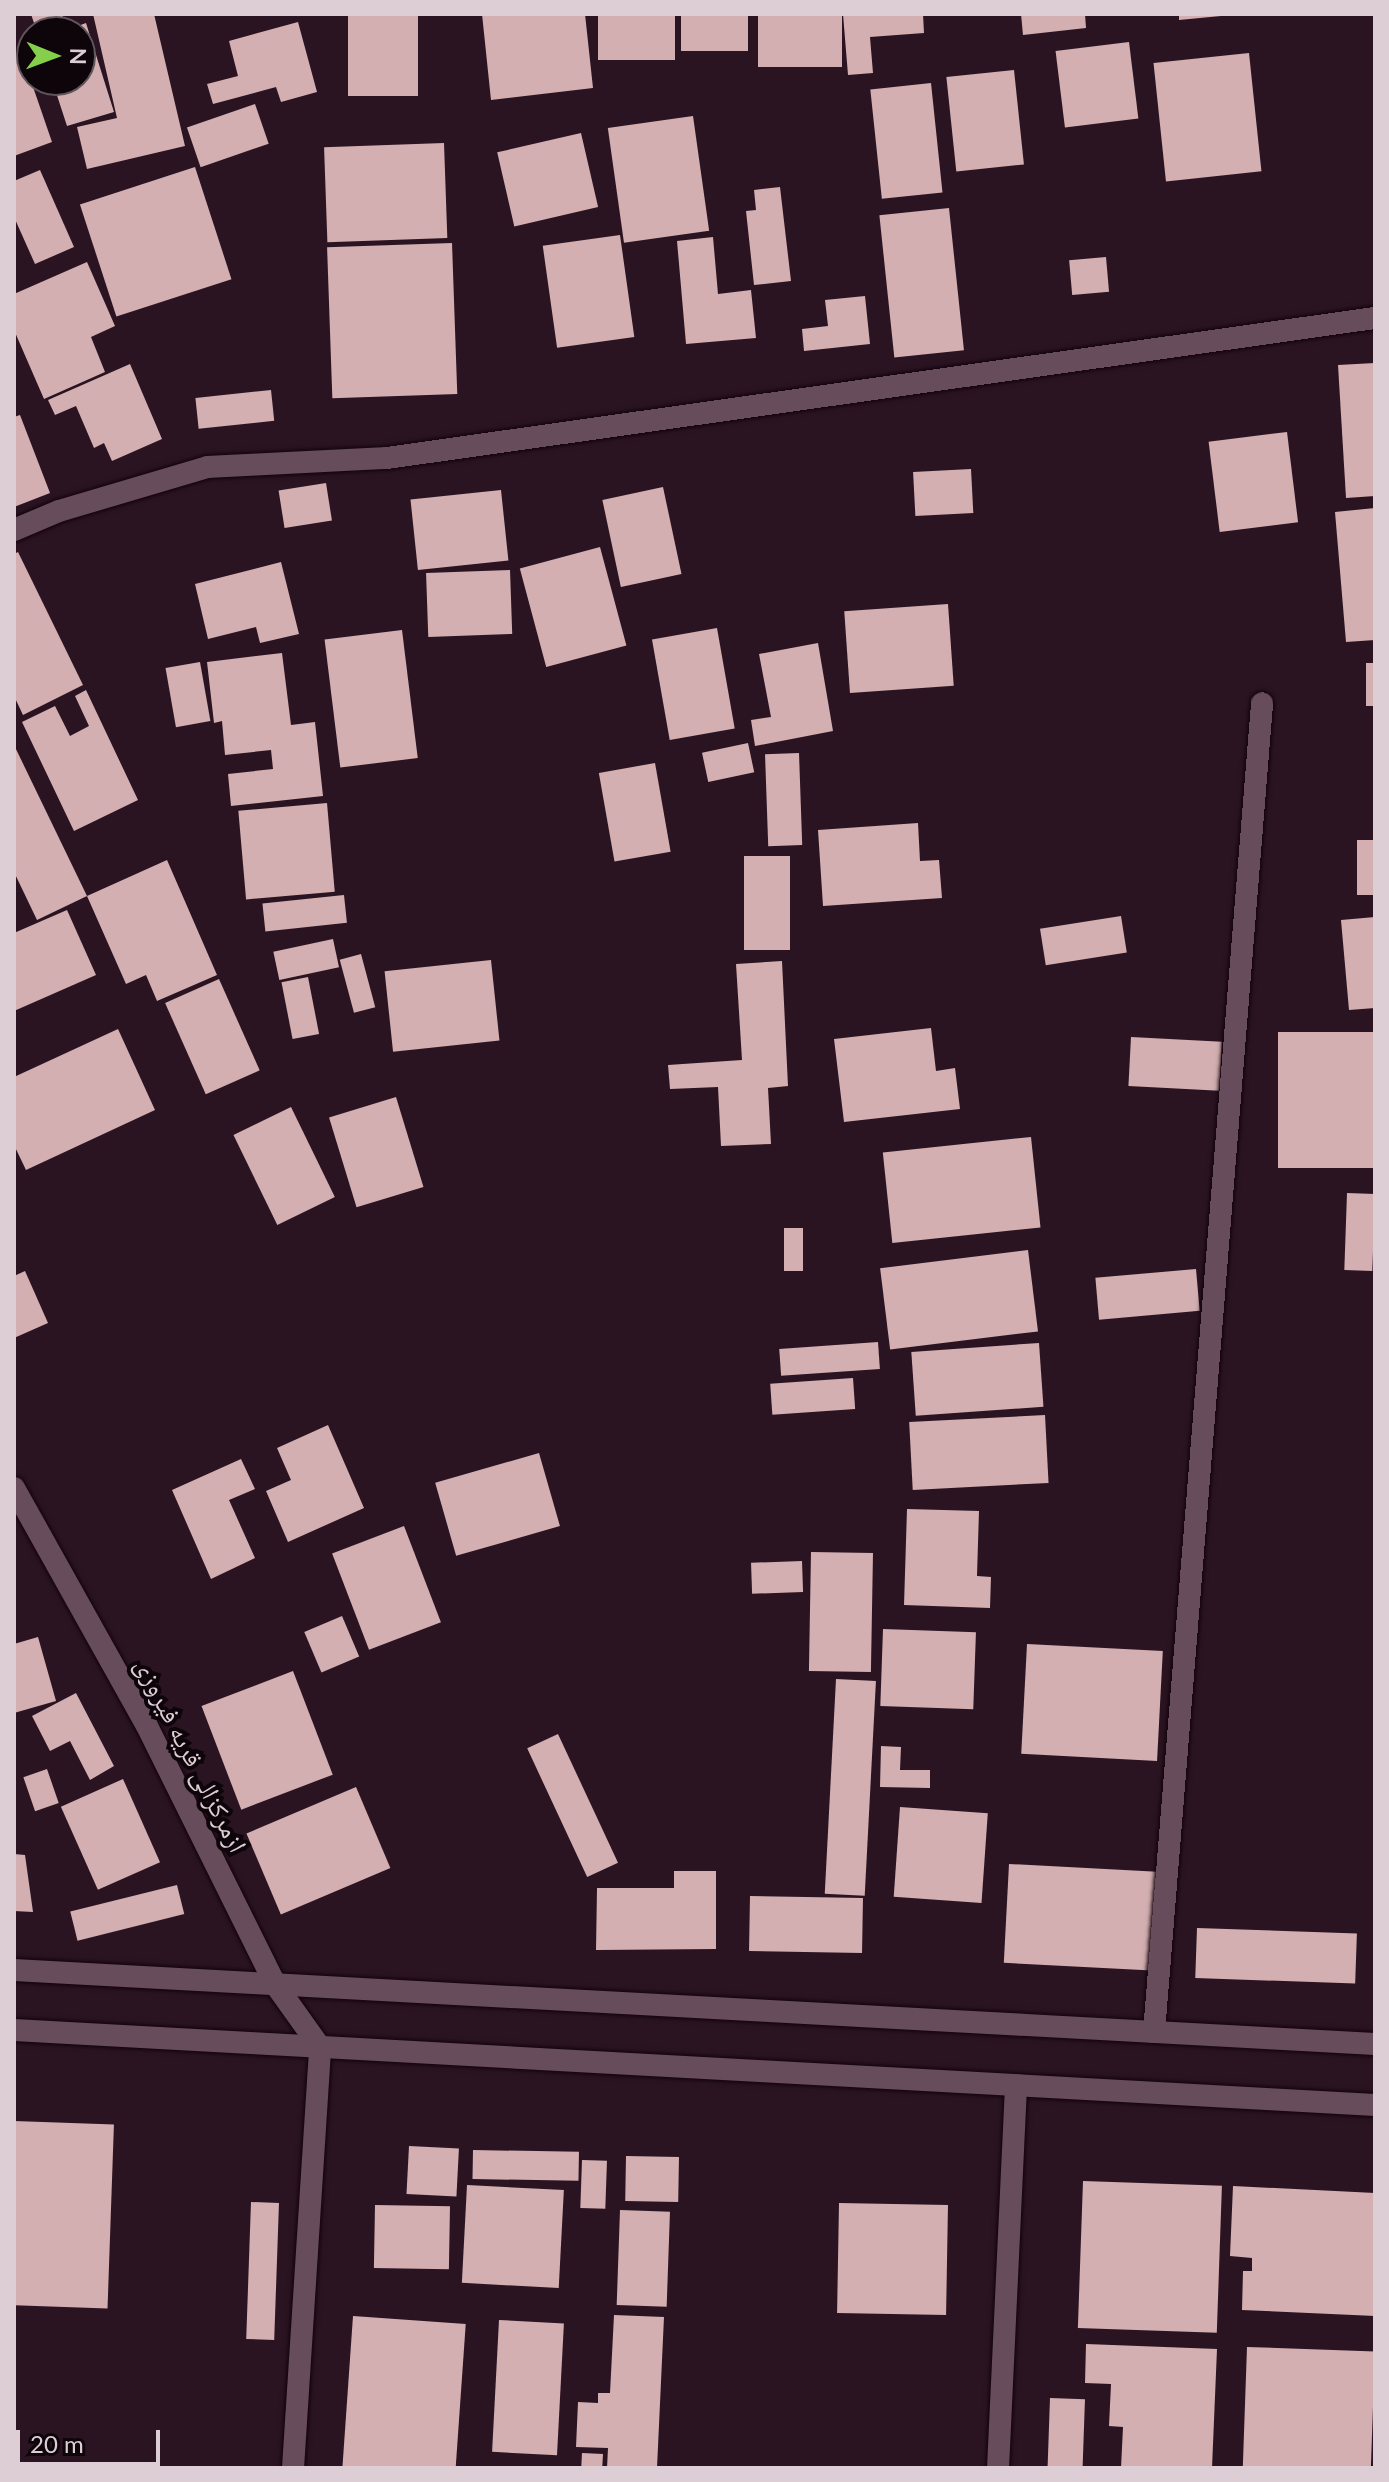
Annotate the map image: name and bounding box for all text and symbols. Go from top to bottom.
north arrow [16,16,96,96]
text: N [65,48,92,65]
street label: ازمرکزالی قریه فیروزی [129,1653,253,1857]
scale bar [20,2414,164,2464]
text: 20 m [30,2429,84,2458]

